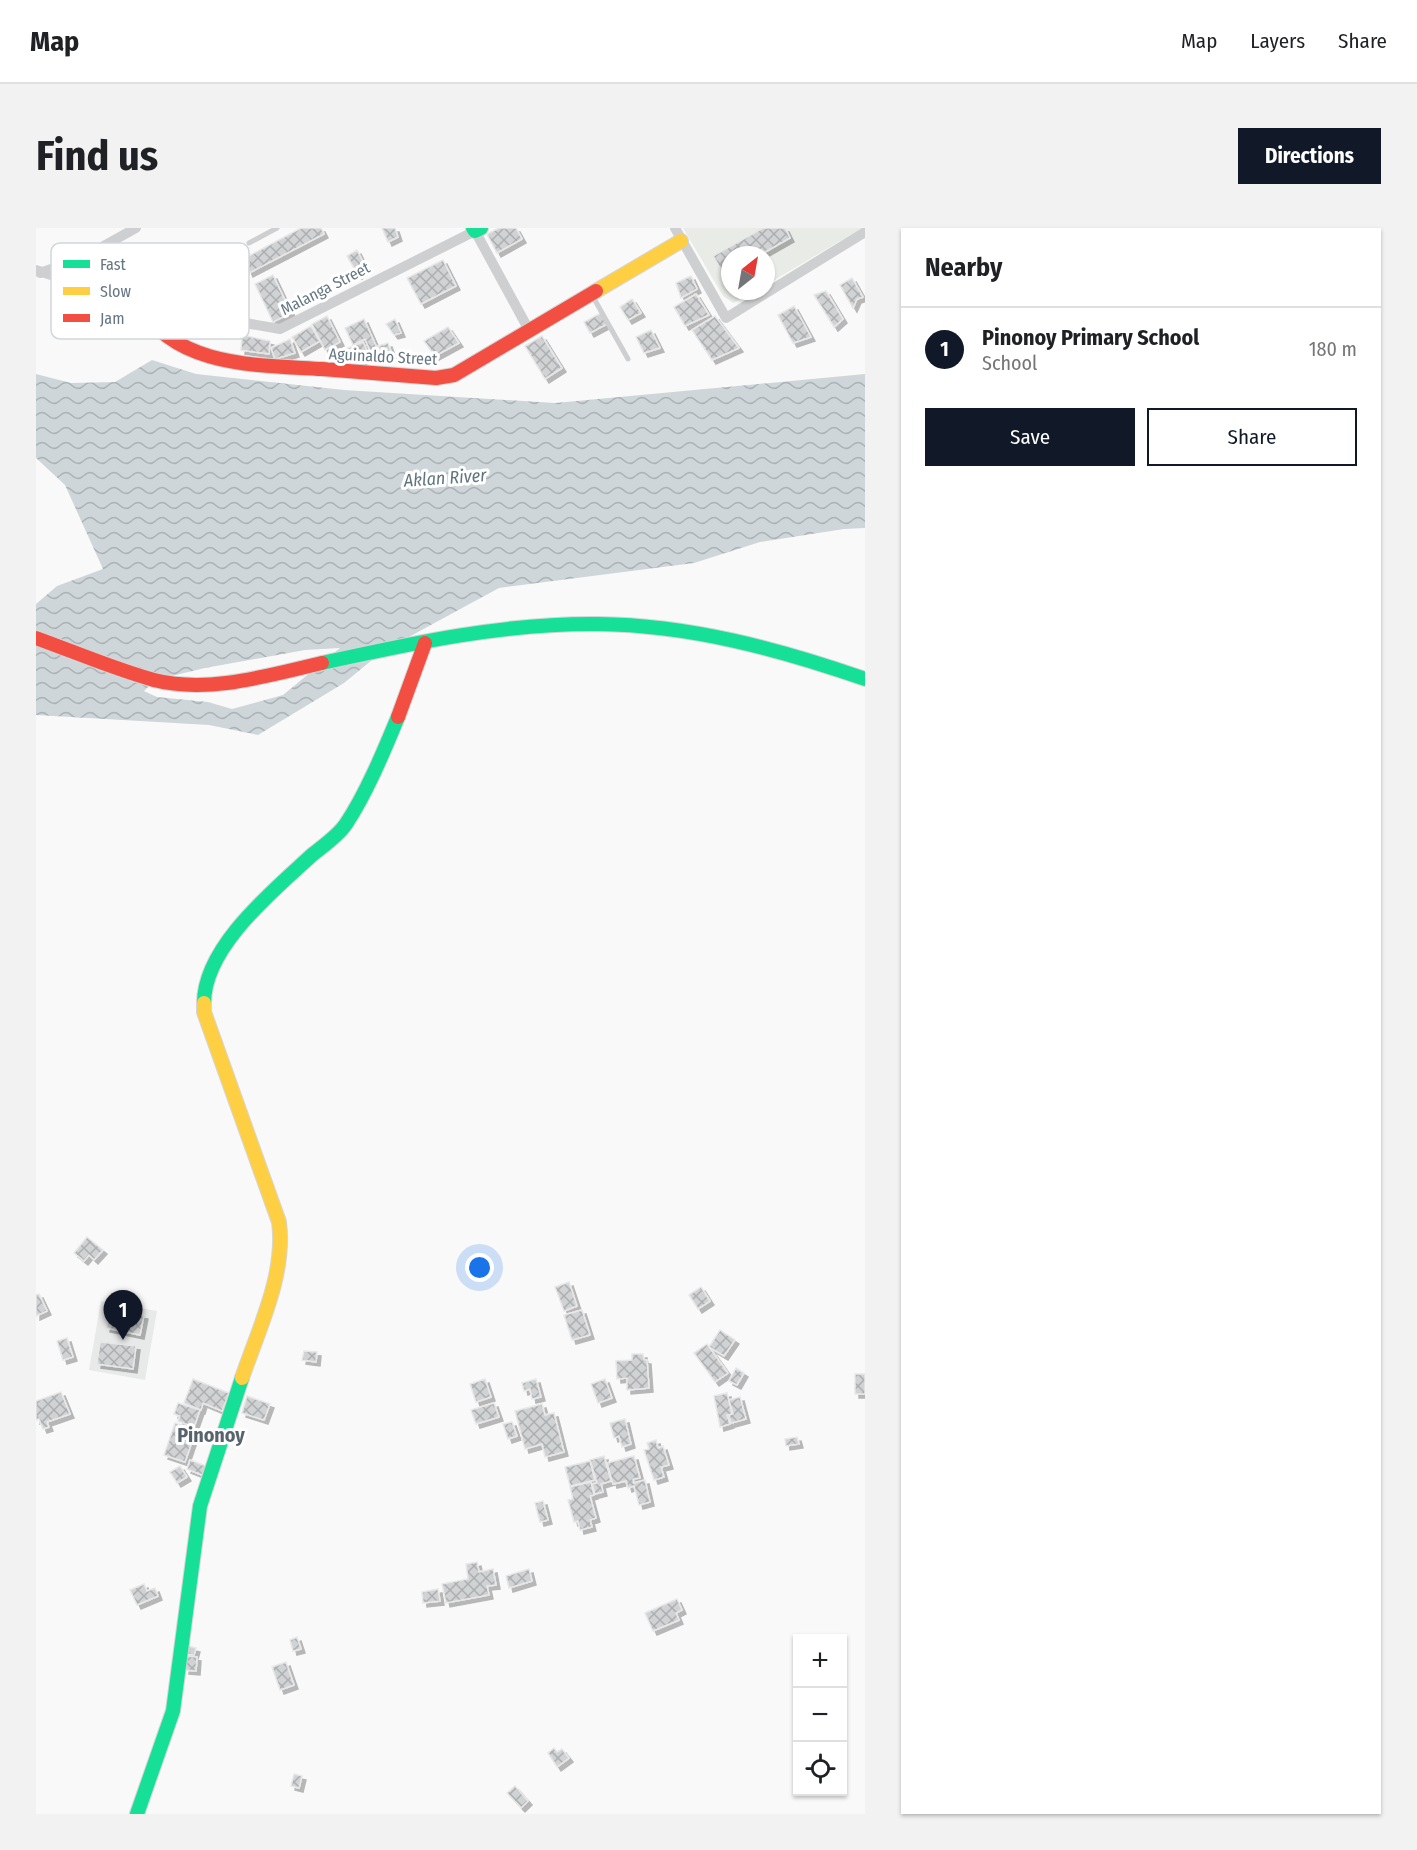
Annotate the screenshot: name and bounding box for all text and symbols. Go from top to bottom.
text: Map [30,25,79,58]
text: Map [1181,28,1217,54]
text: Layers [1250,28,1305,54]
text: Share [1338,28,1387,54]
button: Directions [1238,128,1381,184]
text: Find us [36,131,158,181]
legend [51,243,249,339]
north arrow [721,246,775,300]
text: Nearby [925,252,1002,283]
text: Fast [100,255,127,274]
street label: Malanga Street [277,257,374,319]
text: Slow [100,282,131,301]
text: Jam [100,309,125,328]
text: Pinonoy Primary School [982,324,1199,351]
text: 1 [940,337,949,361]
text: 180 m [1309,337,1357,361]
street label: Aguinaldo Street [328,344,438,369]
text: School [982,351,1037,375]
button: Save [925,408,1135,466]
button: Share [1147,408,1357,466]
water label: Aklan River [402,464,488,492]
your location [465,1253,494,1282]
pin: 1 [104,1290,142,1340]
district label: Pinonoy [177,1423,245,1447]
map controls [793,1634,847,1796]
button: + [793,1634,847,1688]
button: − [793,1688,847,1742]
button: locate [793,1742,847,1796]

